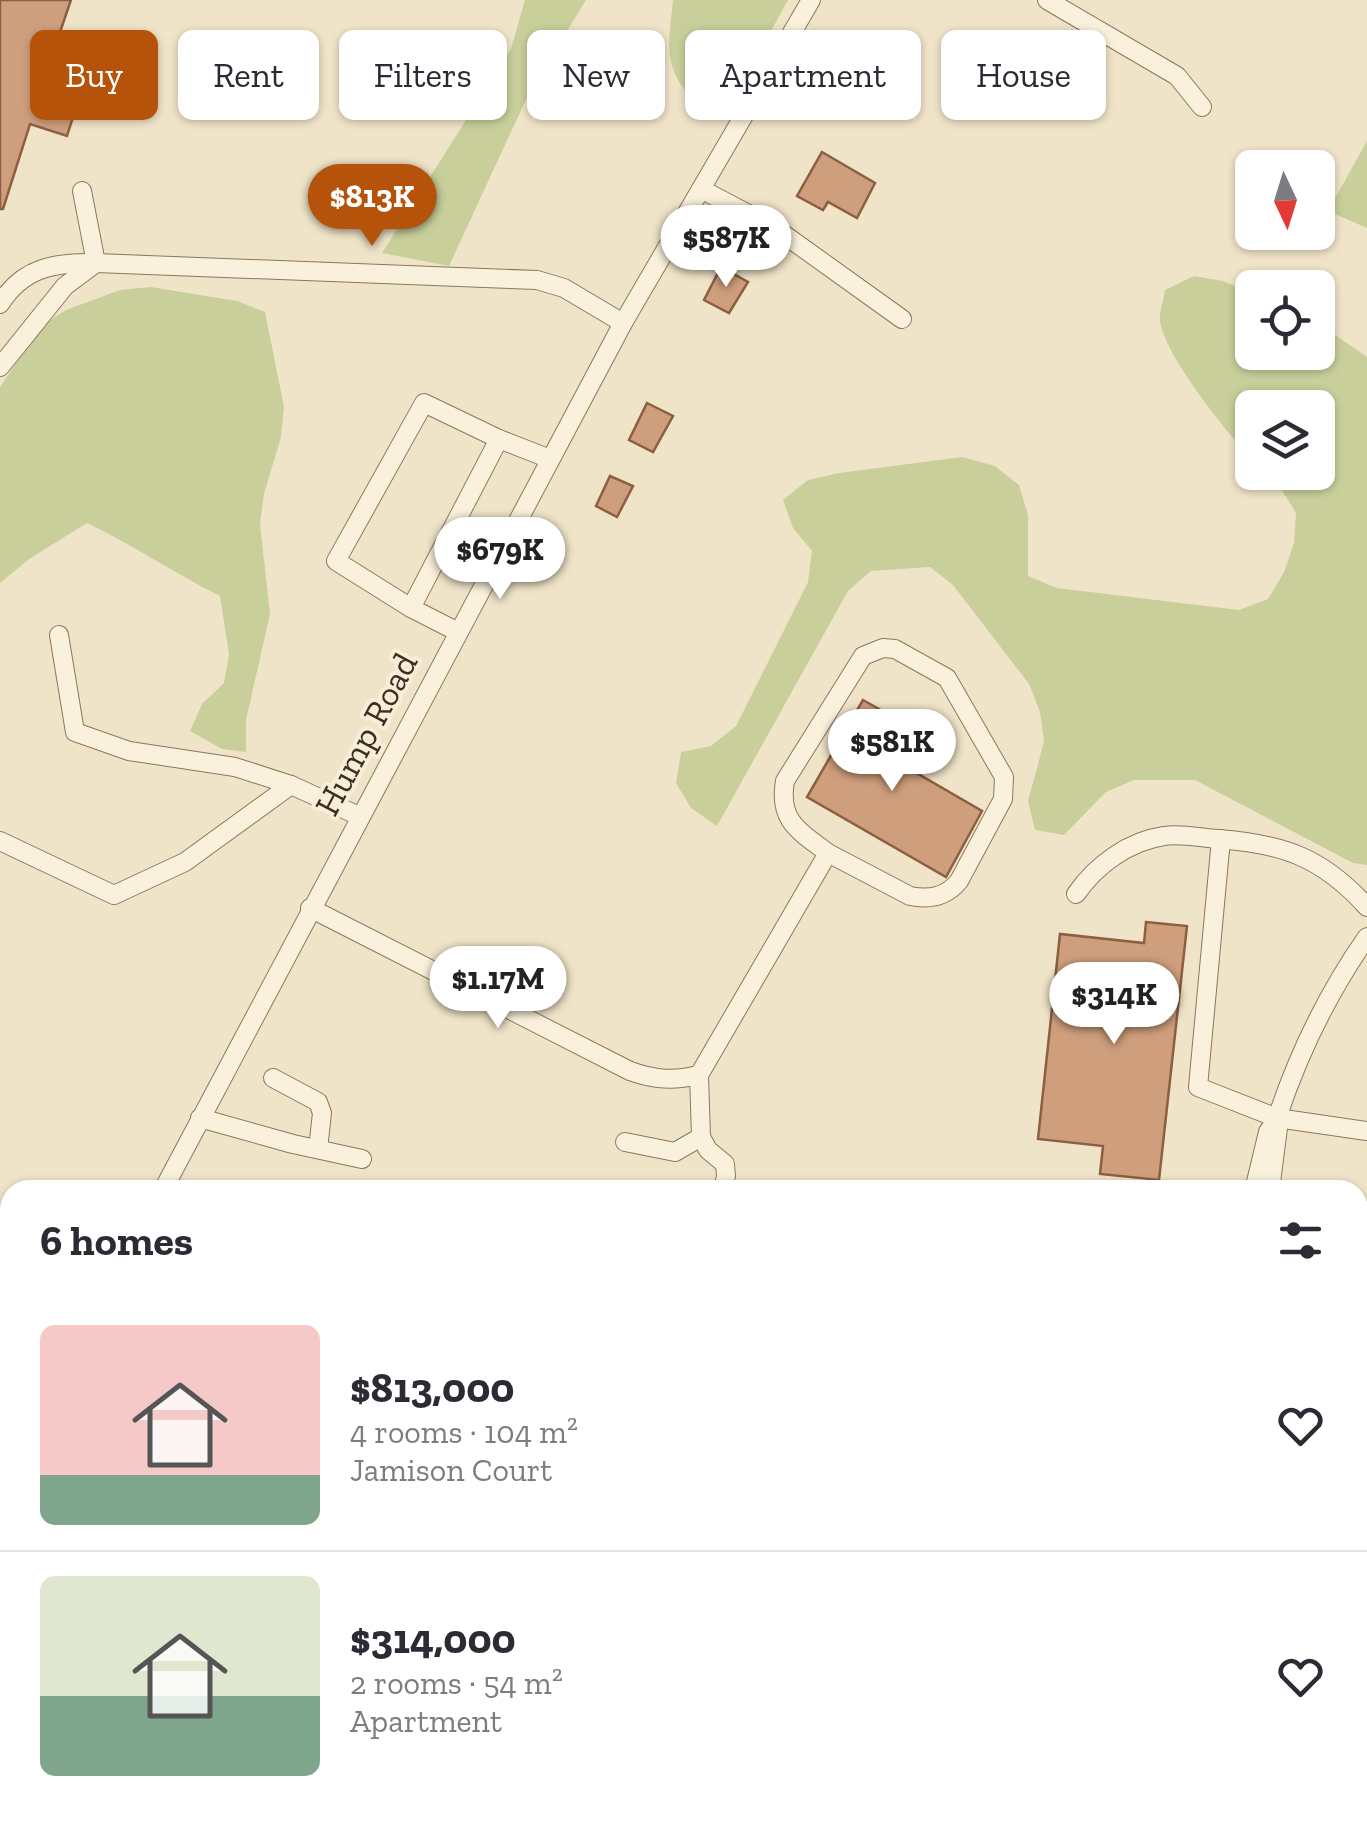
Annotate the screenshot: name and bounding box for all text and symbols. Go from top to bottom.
chip: Buy [30,30,158,120]
chip: Rent [178,30,319,120]
chip: Filters [339,30,507,120]
chip: New [527,30,665,120]
chip: Apartment [685,30,921,120]
chip: House [941,30,1106,120]
north arrow [1235,150,1335,250]
map controls [1235,150,1335,490]
pin: $813K [302,164,442,249]
text: $813K [330,177,414,215]
pin: $587K [656,205,796,290]
text: $587K [682,218,770,256]
button: locate [1235,270,1335,370]
button: layers [1235,390,1335,490]
pin: $679K [430,517,570,602]
text: $679K [456,530,544,568]
street label: Hump Road [306,646,426,822]
pin: $581K [822,709,962,794]
text: $581K [850,722,934,760]
pin: $1.17M [417,946,579,1031]
text: $1.17M [452,959,544,997]
pin: $314K [1044,962,1184,1047]
text: $314K [1071,975,1157,1013]
icon: filters [1273,1213,1328,1268]
text: 6 homes [40,1215,193,1266]
text: $813,000 [350,1362,515,1413]
icon: home [120,1365,240,1485]
icon: heart [1273,1398,1328,1453]
text: 4 rooms · 104 m² [350,1413,578,1451]
text: Jamison Court [350,1451,552,1489]
text: $314,000 [350,1613,516,1664]
icon: home [120,1616,240,1736]
icon: heart [1273,1649,1328,1704]
text: 2 rooms · 54 m² [350,1664,563,1702]
text: Apartment [350,1702,502,1740]

